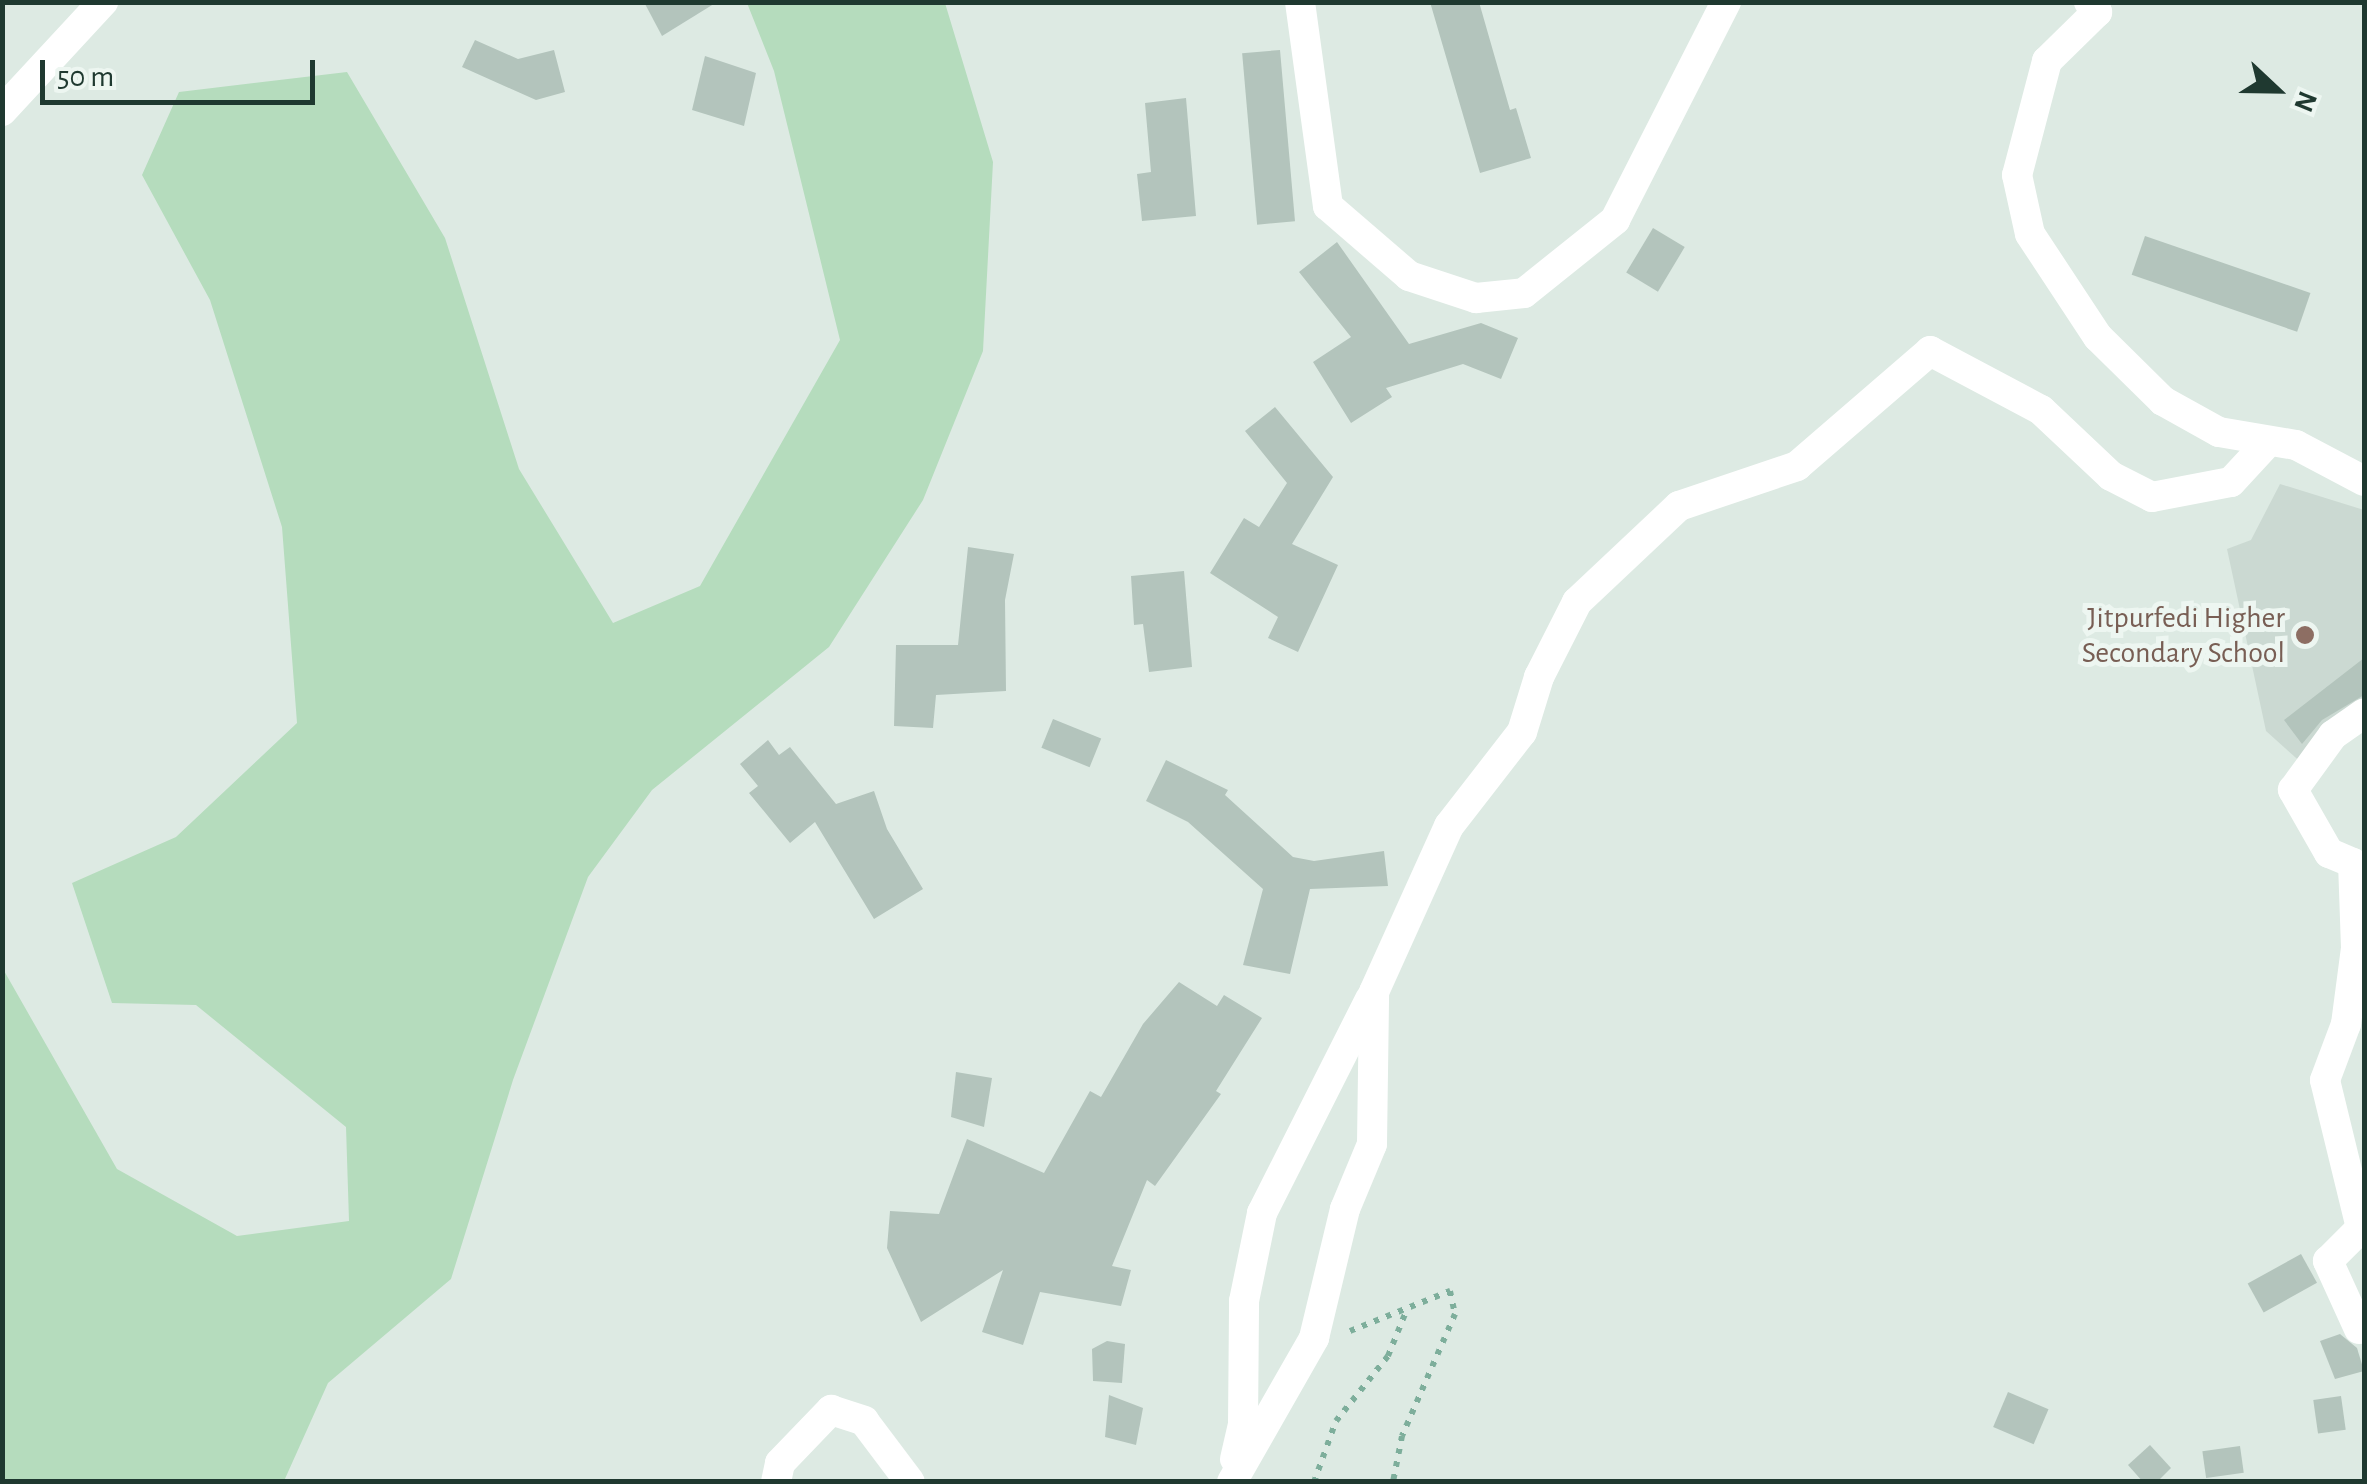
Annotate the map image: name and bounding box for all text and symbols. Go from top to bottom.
scale bar [45,40,320,102]
north arrow [2227,40,2327,140]
text: 50 m [57,62,114,92]
text: N [2288,87,2321,116]
place label: Jitpurfedi Higher Secondary School [2082,600,2285,670]
marker: Jitpurfedi Higher Secondary School [2294,624,2316,646]

